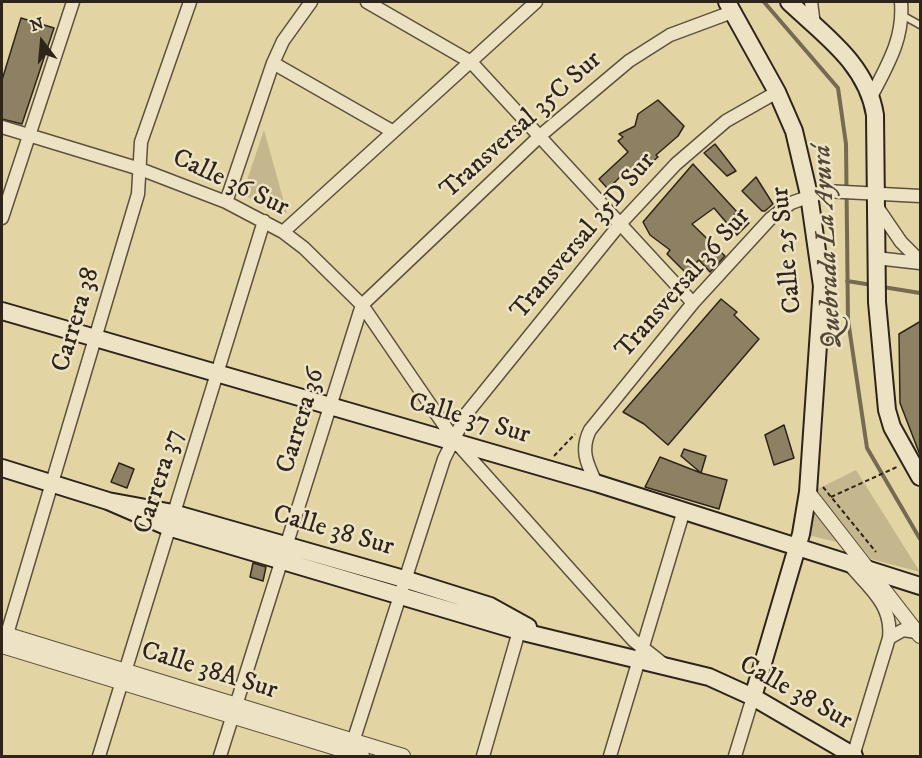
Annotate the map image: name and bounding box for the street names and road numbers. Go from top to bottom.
street label: Transversal 35C Sur [435,45,609,207]
street label: Calle 36 Sur [167,143,293,225]
street label: Transversal 35D Sur [505,147,663,327]
street label: Calle 25 Sur [766,185,810,315]
street label: Transversal 36 Sur [610,202,758,366]
street label: Carrera 38 [46,264,108,376]
street label: Carrera 36 [271,365,333,477]
street label: Calle 37 Sur [405,388,533,452]
street label: Carrera 37 [128,426,192,538]
street label: Calle 38 Sur [269,500,397,564]
street label: Calle 38A Sur [137,636,281,708]
street label: Calle 38 Sur [733,650,857,738]

